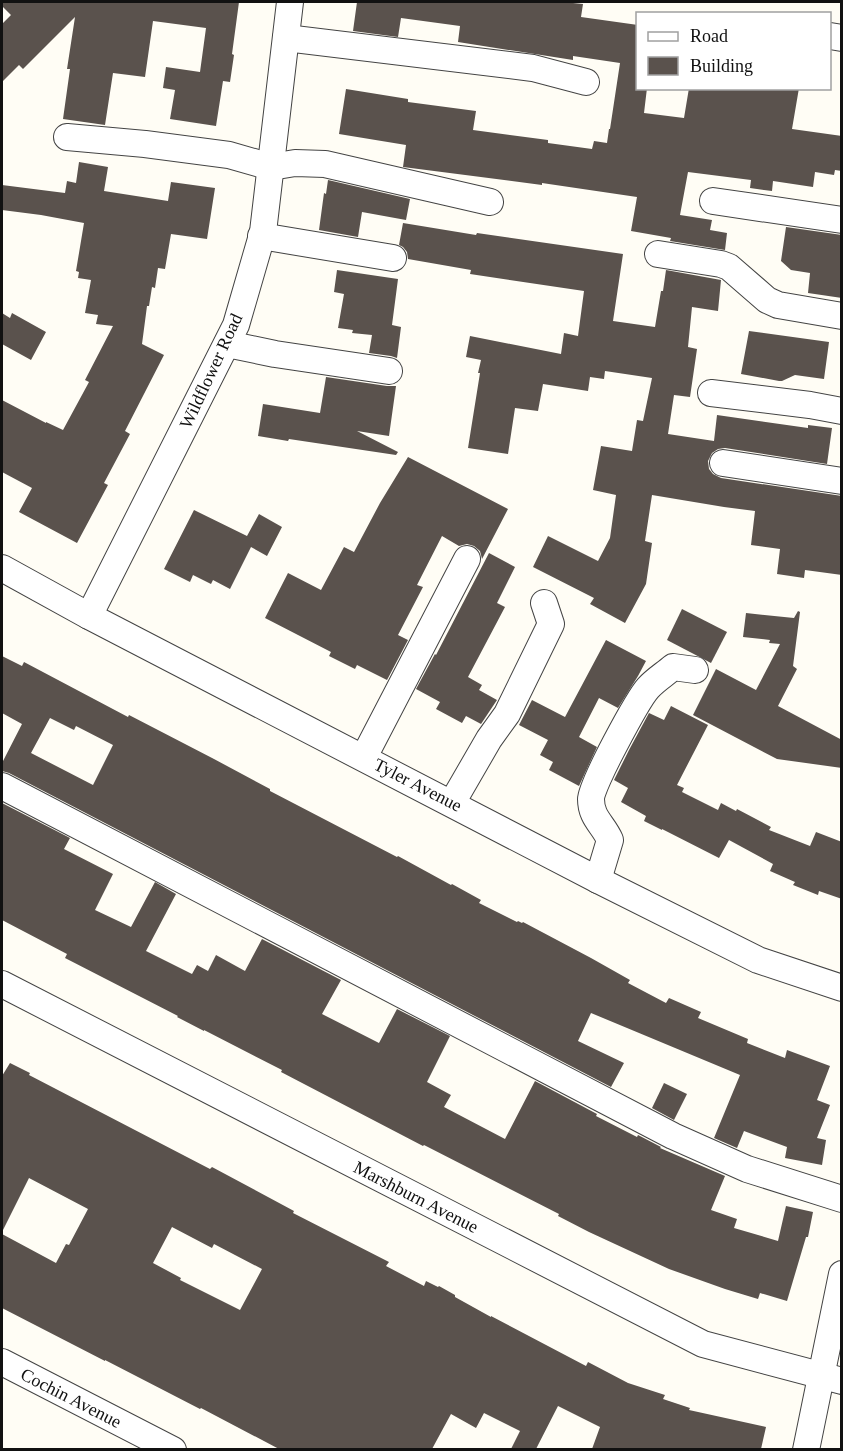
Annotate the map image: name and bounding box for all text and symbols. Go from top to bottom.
legend [636,12,831,90]
text: Road [690,26,728,46]
text: Building [690,56,753,76]
street label: Wildflower Road [176,310,246,432]
street label: Tyler Avenue [371,754,465,816]
street label: Marshburn Avenue [350,1157,482,1237]
street label: Cochin Avenue [17,1364,125,1432]

